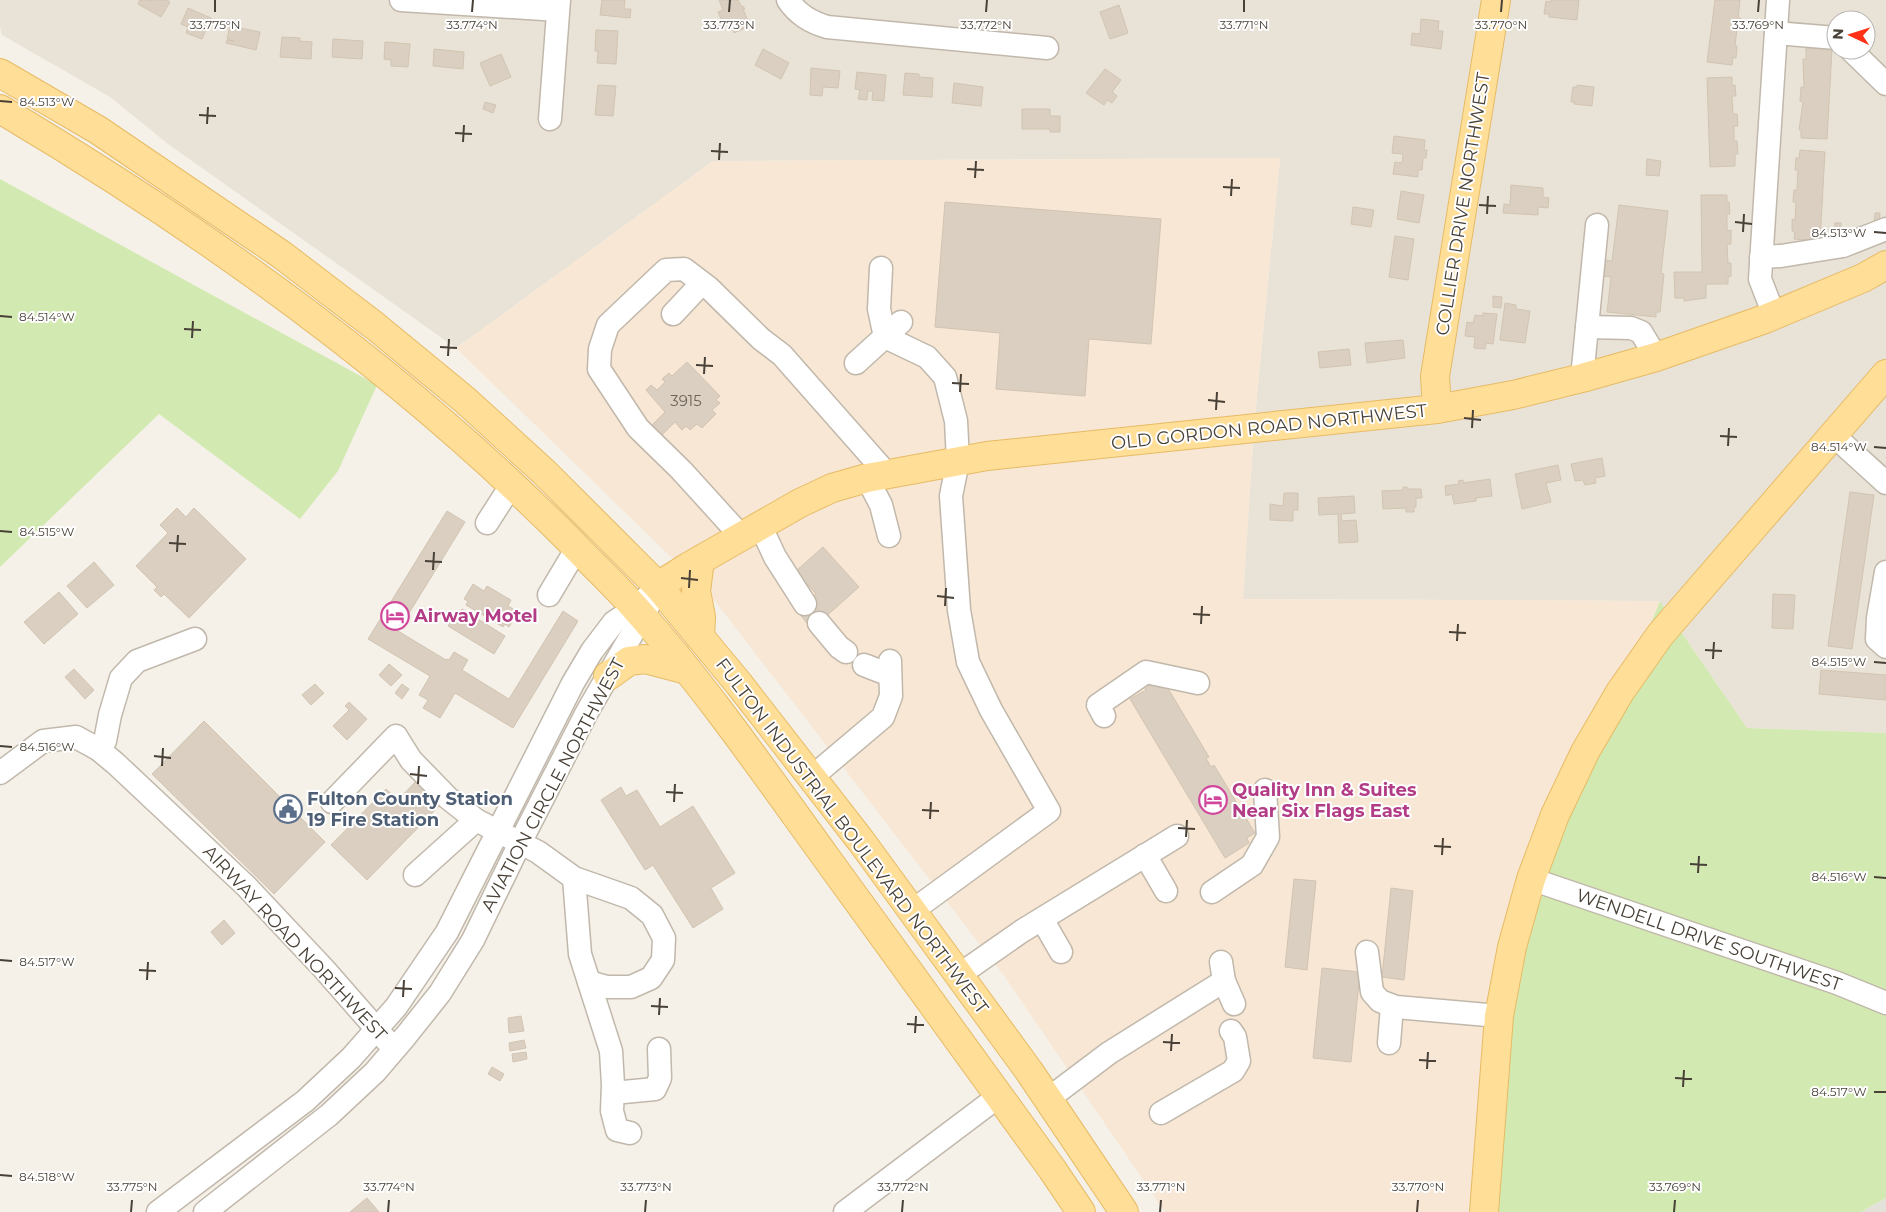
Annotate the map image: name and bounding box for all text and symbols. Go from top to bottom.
north arrow [1826,10,1876,60]
text: 33.775°N [189,17,241,32]
text: 33.774°N [446,17,498,32]
text: 33.773°N [703,17,755,32]
text: 33.772°N [960,17,1012,32]
text: 33.771°N [1219,17,1269,32]
text: 33.770°N [1475,17,1527,32]
text: 33.769°N [1732,17,1784,32]
text: N [1829,28,1847,40]
street label: COLLIER DRIVE NORTHWEST [1431,70,1495,337]
text: 84.513°W [20,94,74,109]
text: 84.513°W [1812,225,1866,240]
text: 84.514°W [19,309,75,324]
house number: 3915 [670,391,702,410]
street label: OLD GORDON ROAD NORTHWEST [1110,399,1429,455]
text: 84.514°W [1811,439,1867,454]
text: 84.515°W [20,524,74,539]
hotel icon: Airway Motel [380,601,410,631]
place label: Airway Motel [413,605,538,627]
street label: AVIATION CIRCLE NORTHWEST [477,654,630,916]
street label: FULTON INDUSTRIAL BOULEVARD NORTHWEST [711,654,993,1019]
text: 84.515°W [1812,654,1866,669]
text: 84.516°W [19,739,75,754]
place label: Quality Inn & Suites Near Six Flags East [1232,779,1417,822]
hotel icon: Quality Inn & Suites Near Six Flags East [1198,785,1228,815]
place label: Fulton County Station 19 Fire Station [307,788,513,831]
public building icon: Fulton County Station 19 Fire Station [273,794,303,824]
street label: AIRWAY ROAD NORTHWEST [198,841,392,1046]
text: 84.516°W [1811,869,1867,884]
street label: WENDELL DRIVE SOUTHWEST [1573,884,1845,996]
text: 84.517°W [19,954,75,969]
text: 84.517°W [1811,1084,1867,1099]
text: 84.518°W [19,1169,75,1184]
text: 33.775°N [106,1179,158,1194]
text: 33.774°N [363,1179,415,1194]
text: 33.773°N [620,1179,672,1194]
text: 33.772°N [877,1179,929,1194]
text: 33.771°N [1136,1179,1186,1194]
text: 33.770°N [1392,1179,1444,1194]
text: 33.769°N [1649,1179,1701,1194]

